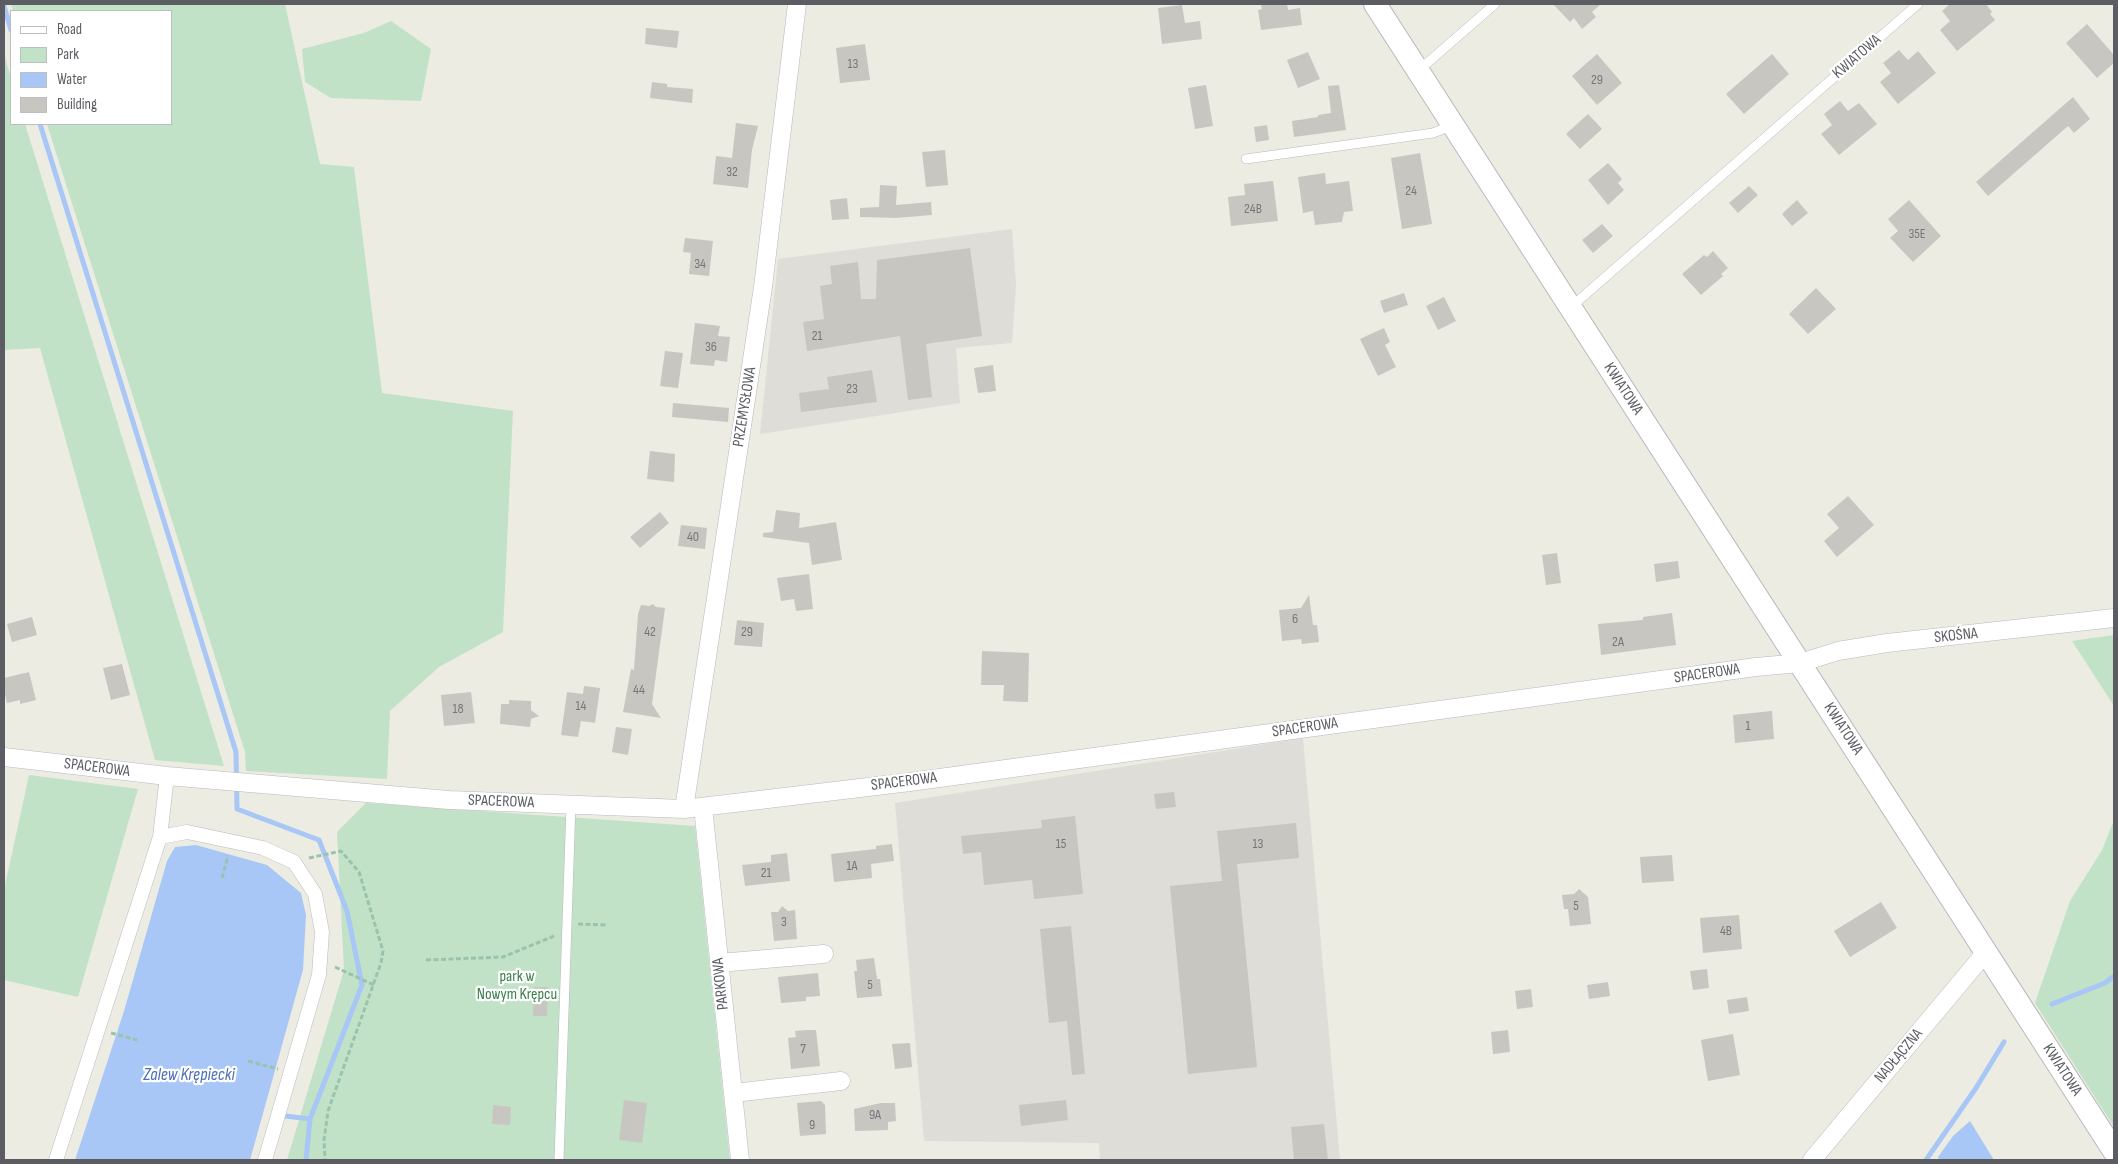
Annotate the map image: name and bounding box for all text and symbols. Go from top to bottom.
legend [10,10,172,125]
text: Road [57,20,82,39]
street label: KWIATOWA [1829,31,1885,83]
text: Park [57,45,79,64]
house number: 13 [848,56,858,72]
text: Water [57,70,87,89]
house number: 29 [1591,72,1603,88]
text: Building [57,95,97,114]
house number: 32 [726,164,738,180]
house number: 24 [1405,183,1417,199]
house number: 24B [1244,201,1262,217]
house number: 35E [1908,226,1926,242]
house number: 34 [694,256,706,272]
house number: 21 [812,328,822,344]
house number: 36 [705,339,717,355]
street label: KWIATOWA [1599,359,1647,419]
street label: PRZEMYSŁOWA [729,366,761,448]
house number: 23 [846,381,858,397]
house number: 40 [687,529,699,545]
house number: 6 [1292,611,1298,627]
house number: 42 [644,624,656,640]
house number: 29 [741,624,753,640]
street label: SKOŚNA [1933,624,1979,648]
house number: 2A [1612,634,1624,650]
street label: SPACEROWA [1673,660,1741,688]
house number: 44 [633,682,645,698]
house number: 14 [576,698,586,714]
street label: KWIATOWA [1819,699,1867,759]
house number: 18 [452,701,464,717]
street label: SPACEROWA [1271,714,1339,742]
house number: 1 [1746,718,1750,734]
street label: SPACEROWA [63,754,131,782]
street label: SPACEROWA [870,768,938,796]
street label: SPACEROWA [468,791,534,813]
house number: 15 [1056,836,1066,852]
house number: 13 [1253,836,1263,852]
house number: 1A [846,858,858,874]
house number: 21 [761,865,771,881]
house number: 5 [1573,898,1579,914]
house number: 3 [781,914,787,930]
house number: 4B [1720,923,1732,939]
street label: PARKOWA [709,957,733,1011]
park label: park w Nowym Krępcu [477,967,557,1005]
house number: 5 [867,977,873,993]
street label: NADŁĄCZNA [1871,1025,1927,1087]
street label: KWIATOWA [2038,1040,2086,1100]
house number: 7 [800,1041,806,1057]
water label: Zalew Krępiecki [143,1064,235,1086]
house number: 9A [869,1107,881,1123]
house number: 9 [809,1117,815,1133]

